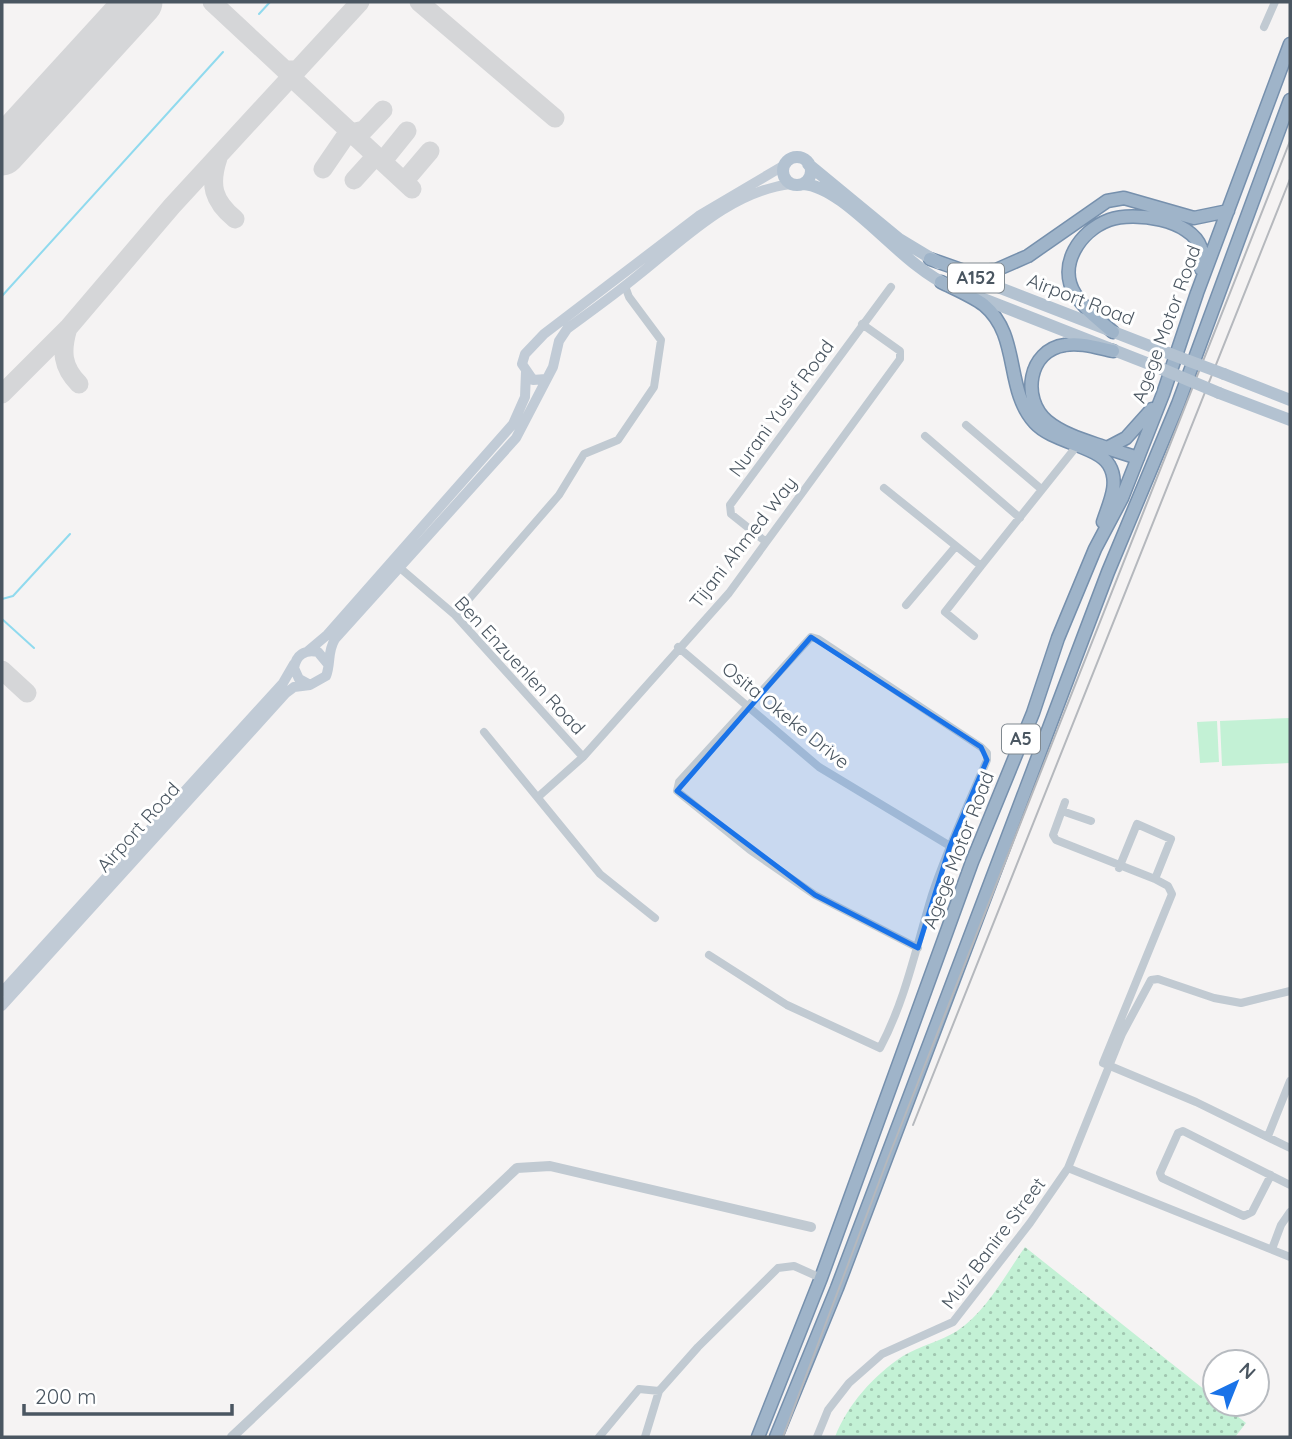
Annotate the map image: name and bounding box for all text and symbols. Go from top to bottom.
street label: Agege Motor Road [1126,242,1206,406]
road number: A152 [948,264,1004,292]
street label: Airport Road [1024,268,1138,330]
street label: Nurani Yusuf Road [723,335,839,481]
street label: Tijani Ahmed Way [684,471,802,613]
street label: Ben Enzuenlen Road [450,591,590,739]
street label: Osita Okeke Drive [717,656,855,774]
road number: A5 [1002,724,1040,754]
street label: Agege Motor Road [917,768,999,932]
street label: Airport Road [91,777,185,877]
street label: Muiz Banire Street [936,1172,1050,1314]
north arrow [1201,1348,1271,1418]
text: N [1234,1357,1261,1384]
scale bar [24,1372,233,1416]
text: 200 m [35,1383,97,1409]

